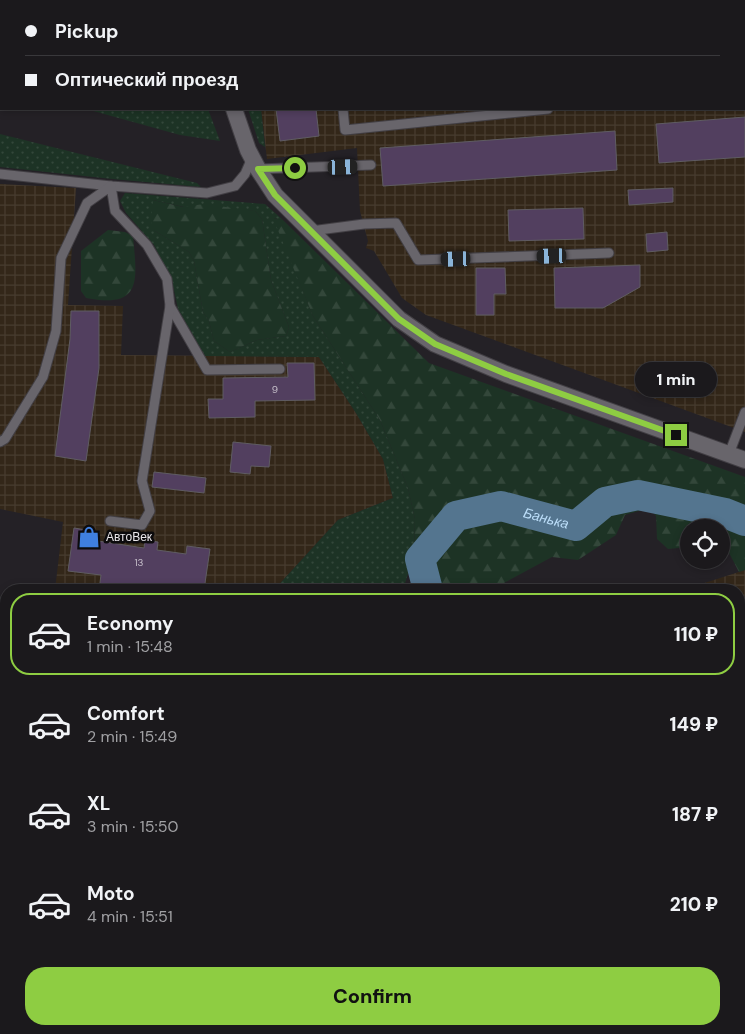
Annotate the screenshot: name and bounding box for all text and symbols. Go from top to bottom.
text: Pickup [55,19,119,44]
text: Оптический проезд [55,67,238,92]
route start [284,157,306,179]
car [327,159,358,175]
car [536,248,567,264]
car [440,251,471,267]
callout: 1 min [635,362,717,398]
text: 1 min [656,369,696,390]
house number: 9 [272,383,278,396]
route end [665,424,687,446]
water label: Банька [521,503,571,533]
map controls [680,519,730,569]
button: locate [680,519,730,569]
shop icon: АвтоВек [76,524,102,550]
place label: АвтоВек [106,529,153,545]
house number: 13 [134,556,144,569]
text: Economy [87,611,174,636]
icon: car [27,612,72,657]
text: 110 ₽ [674,622,718,647]
text: 1 min · 15:48 [87,636,173,657]
text: Comfort [87,701,165,726]
icon: car [27,702,72,747]
text: 149 ₽ [670,712,718,737]
text: 2 min · 15:49 [87,726,177,747]
text: XL [87,791,110,816]
icon: car [27,792,72,837]
text: 187 ₽ [672,802,718,827]
text: 3 min · 15:50 [87,816,178,837]
text: Moto [87,881,135,906]
icon: car [27,882,72,927]
text: 210 ₽ [670,892,718,917]
text: 4 min · 15:51 [87,906,173,927]
button: Confirm [25,967,720,1025]

